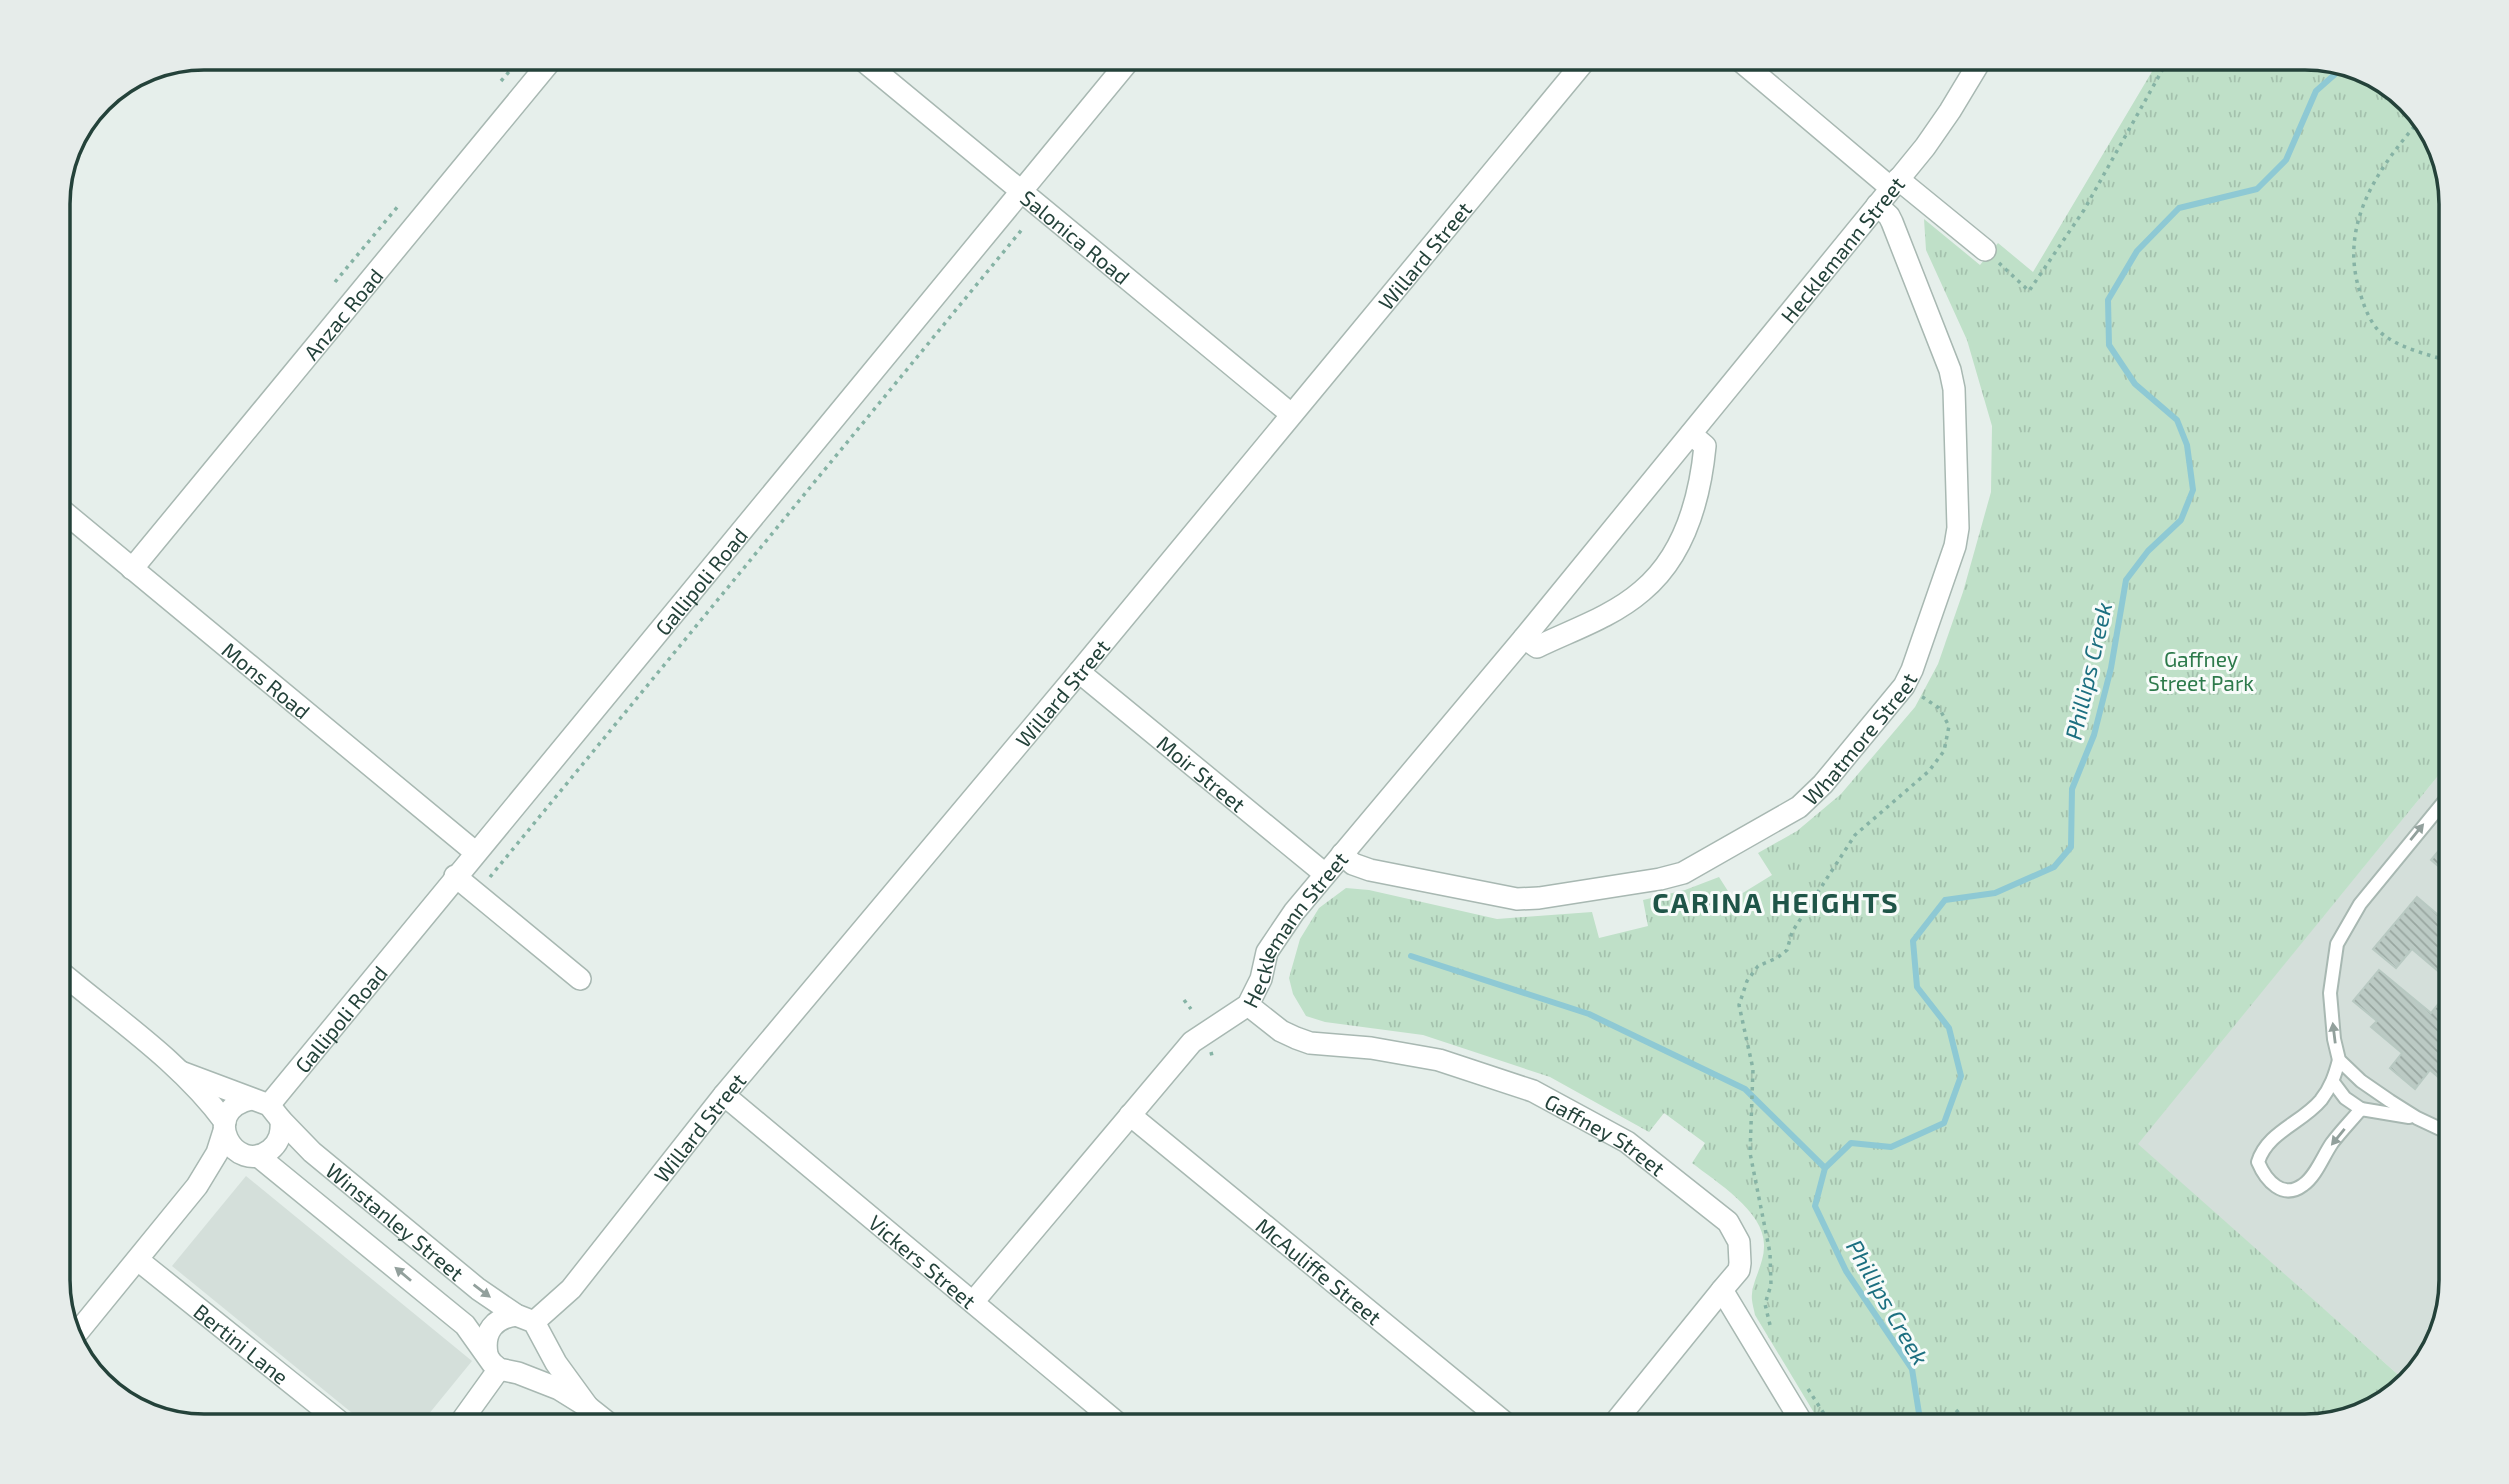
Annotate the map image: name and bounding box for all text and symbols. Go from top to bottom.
street label: Hecklemann Street [1775,171,1909,327]
street label: Salonica Road [1016,184,1135,289]
street label: Willard Street [1372,196,1476,314]
street label: Anzac Road [298,263,387,364]
street label: Gallipoli Road [649,522,752,639]
water label: Phillips Creek [2059,600,2117,742]
street label: Willard Street [1010,634,1114,751]
street label: Mons Road [218,636,316,723]
park label: Gaffney Street Park [2148,646,2254,695]
street label: Whatmore Street [1797,668,1921,810]
street label: Moir Street [1153,729,1251,816]
one-way arrow [2409,824,2424,841]
street label: Hecklemann Street [1237,846,1352,1011]
district label: CARINA HEIGHTS [1652,885,1900,919]
street label: Gallipoli Road [289,960,392,1077]
one-way arrow [2328,1022,2339,1044]
street label: Willard Street [648,1067,750,1187]
street label: Gaffney Street [1541,1088,1671,1180]
one-way arrow [2330,1128,2345,1146]
street label: Winstanley Street [322,1157,469,1285]
street label: Vickers Street [864,1209,982,1313]
street label: McAuliffe Street [1252,1212,1387,1329]
water label: Phillips Creek [1841,1234,1935,1370]
one-way arrow [394,1267,411,1282]
one-way arrow [473,1283,491,1297]
street label: Bertini Lane [190,1298,294,1389]

